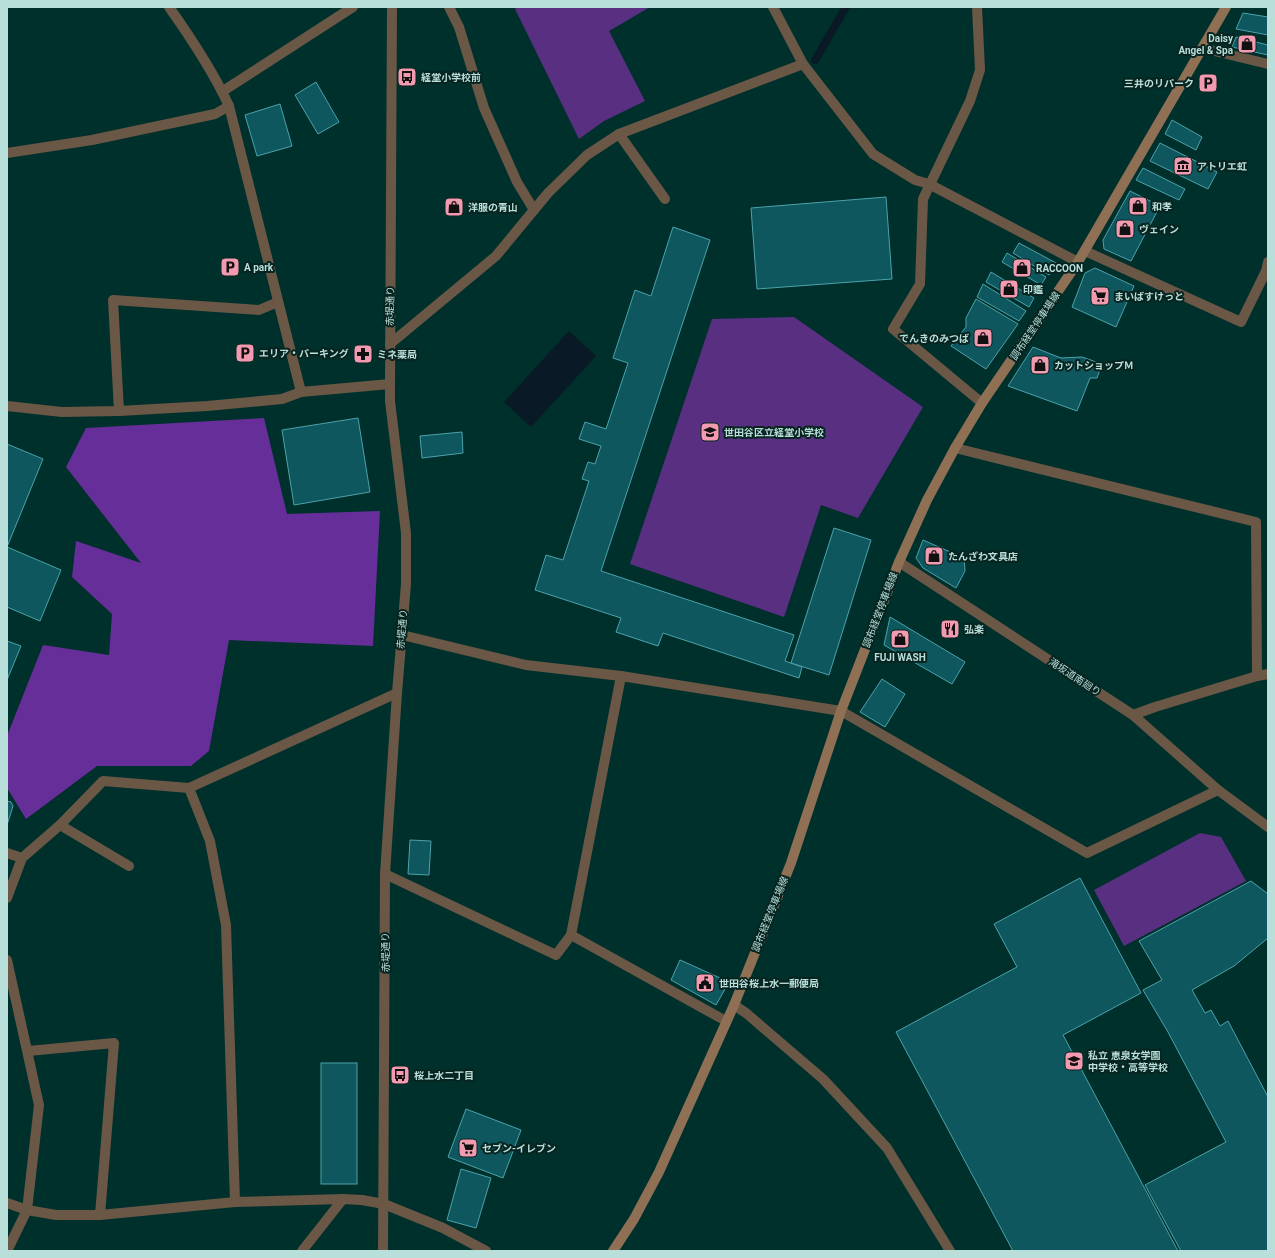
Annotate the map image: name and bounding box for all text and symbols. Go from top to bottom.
place label: Daisy Angel & Spa [1178,33,1234,56]
shop icon: Daisy Angel & Spa [1236,33,1258,55]
bus stop icon: 経堂小学校前 [396,66,418,88]
place label: 経堂小学校前 [421,72,481,83]
parking icon: 三井のリパーク [1197,72,1219,94]
place label: 三井のリパーク [1124,78,1194,89]
museum icon: アトリエ虹 [1172,155,1194,177]
place label: アトリエ虹 [1197,161,1247,172]
shop icon: 和孝 [1127,195,1149,217]
shop icon: 洋服の青山 [443,196,465,218]
place label: 和孝 [1152,201,1172,212]
place label: 洋服の青山 [468,202,518,213]
shop icon: ヴェイン [1114,218,1136,240]
place label: ヴェイン [1139,224,1179,235]
parking icon: A park [219,256,241,278]
shop icon: RACCOON [1011,257,1033,279]
place label: A park [244,262,274,273]
place label: RACCOON [1036,263,1083,274]
shop icon: 印鑑 [998,278,1020,300]
place label: 印鑑 [1023,284,1043,295]
supermarket icon: まいばすけっと [1089,285,1111,307]
street label: 赤堤通り [384,286,396,326]
street label: 調布経堂停車場線 [1008,290,1062,362]
place label: まいばすけっと [1114,291,1184,302]
shop icon: でんきのみつば [972,327,994,349]
place label: でんきのみつば [899,333,969,344]
parking icon: エリア・パーキング [234,342,256,364]
pharmacy icon: ミネ薬局 [352,343,374,365]
place label: エリア・パーキング [259,348,349,359]
place label: ミネ薬局 [377,349,417,360]
shop icon: カットショップＭ [1029,354,1051,376]
place label: カットショップＭ [1054,360,1134,371]
school or university icon: 世田谷区立経堂小学校 [699,421,721,443]
place label: 世田谷区立経堂小学校 [724,427,824,438]
shop icon: たんざわ文具店 [923,545,945,567]
place label: たんざわ文具店 [948,551,1018,562]
street label: 調布経堂停車場線 [861,571,899,649]
street label: 赤堤通り [395,609,409,649]
restaurant icon: 弘楽 [939,618,961,640]
place label: 弘楽 [964,624,984,635]
shop icon: FUJI WASH [889,628,911,650]
place label: FUJI WASH [874,652,926,663]
street label: 滝坂道南廻り [1047,656,1103,698]
street label: 調布経堂停車場線 [750,875,790,953]
street label: 赤堤通り [380,932,391,972]
public building icon: 世田谷桜上水一郵便局 [694,972,716,994]
place label: 世田谷桜上水一郵便局 [719,978,819,989]
school or university icon: 私立 恵泉女学園 中学校・高等学校 [1063,1050,1085,1072]
place label: 私立 恵泉女学園 中学校・高等学校 [1088,1050,1168,1073]
bus stop icon: 桜上水二丁目 [389,1064,411,1086]
place label: 桜上水二丁目 [414,1070,474,1081]
supermarket icon: セブン-イレブン [457,1137,479,1159]
place label: セブン-イレブン [482,1143,556,1154]

